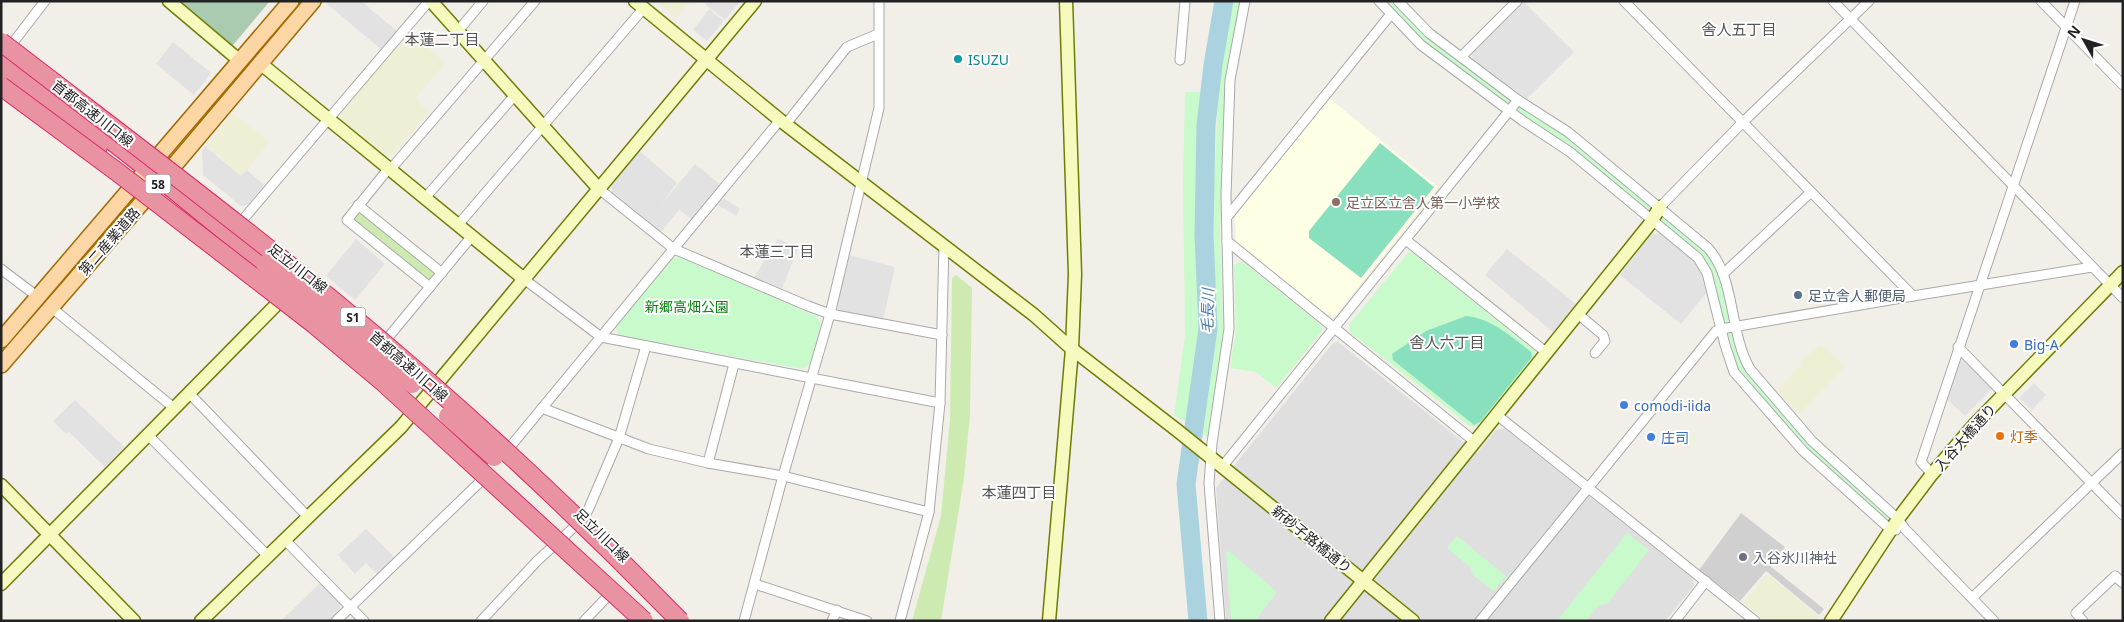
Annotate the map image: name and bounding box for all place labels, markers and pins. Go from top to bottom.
place label: ISUZU [968,50,1009,69]
marker: ISUZU [952,53,964,65]
place label: 足立区立舎人第一小学校 [1346,193,1500,212]
marker: 足立区立舎人第一小学校 [1330,196,1342,208]
place label: 足立舎人郵便局 [1808,286,1906,305]
marker: 足立舎人郵便局 [1792,289,1804,301]
place label: Big-A [2024,335,2059,354]
marker: Big-A [2008,338,2020,350]
place label: comodi-iida [1634,396,1711,415]
marker: comodi-iida [1618,399,1630,411]
place label: 灯季 [2010,427,2038,446]
place label: 庄司 [1661,428,1689,447]
marker: 灯季 [1994,430,2006,442]
marker: 庄司 [1645,431,1657,443]
place label: 入谷氷川神社 [1753,548,1837,567]
marker: 入谷氷川神社 [1737,551,1749,563]

